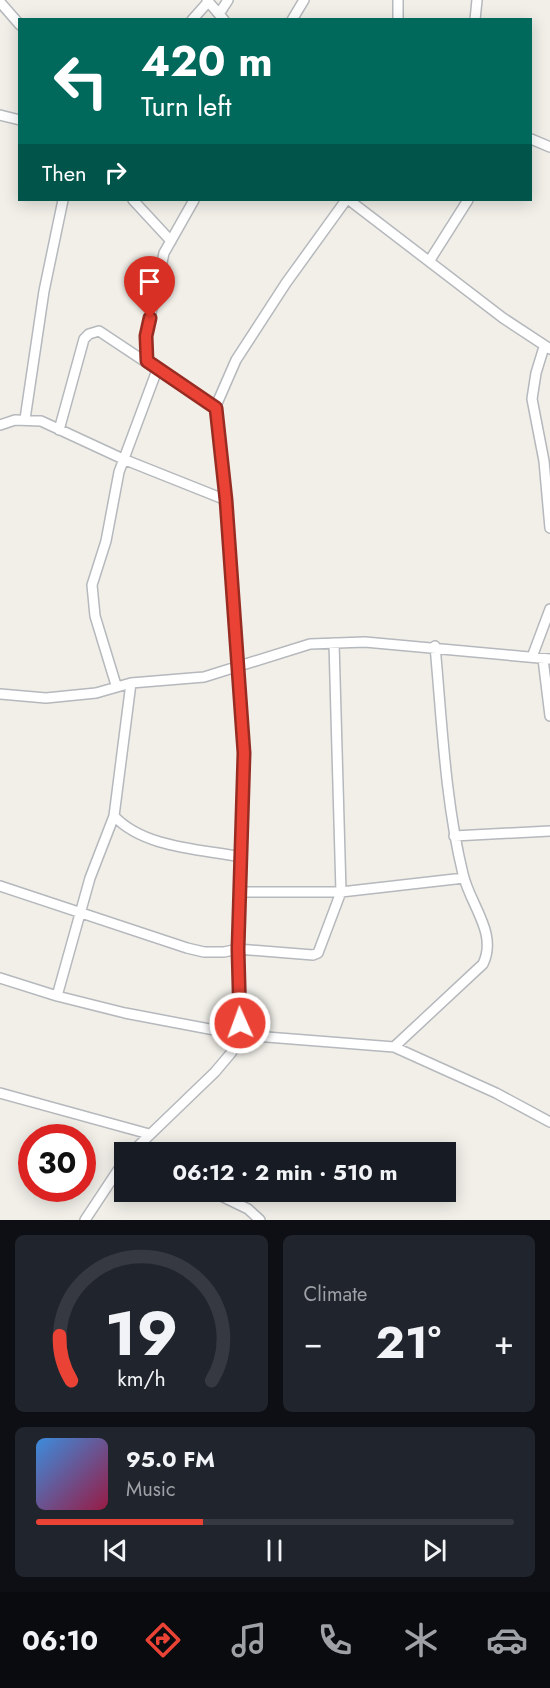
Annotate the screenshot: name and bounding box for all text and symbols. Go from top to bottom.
text: 420 m [141,31,273,92]
icon: left [42,42,120,120]
text: Turn left [141,87,231,126]
icon: right [99,156,132,189]
text: Then [42,157,87,189]
pin [124,256,175,318]
icon: arrive [133,265,166,298]
position arrow [208,991,272,1055]
speed limit sign: 30 [18,1124,96,1202]
text: 06:12 · 2 min · 510 m [173,1156,397,1188]
text: Climate [304,1280,367,1309]
text: 19 [104,1288,178,1378]
text: 21° [375,1310,441,1375]
text: − [304,1319,323,1366]
text: + [494,1319,514,1366]
text: km/h [117,1363,165,1394]
text: 95.0 FM [126,1443,215,1475]
text: Music [126,1475,176,1504]
icon: previous [99,1534,132,1567]
icon: pause [258,1534,291,1567]
icon: next [418,1534,451,1567]
icon: directions [142,1619,184,1661]
icon: music [228,1619,270,1661]
icon: phone [314,1619,356,1661]
icon: climate [400,1619,442,1661]
icon: car [486,1619,528,1661]
text: 06:10 [22,1621,98,1660]

